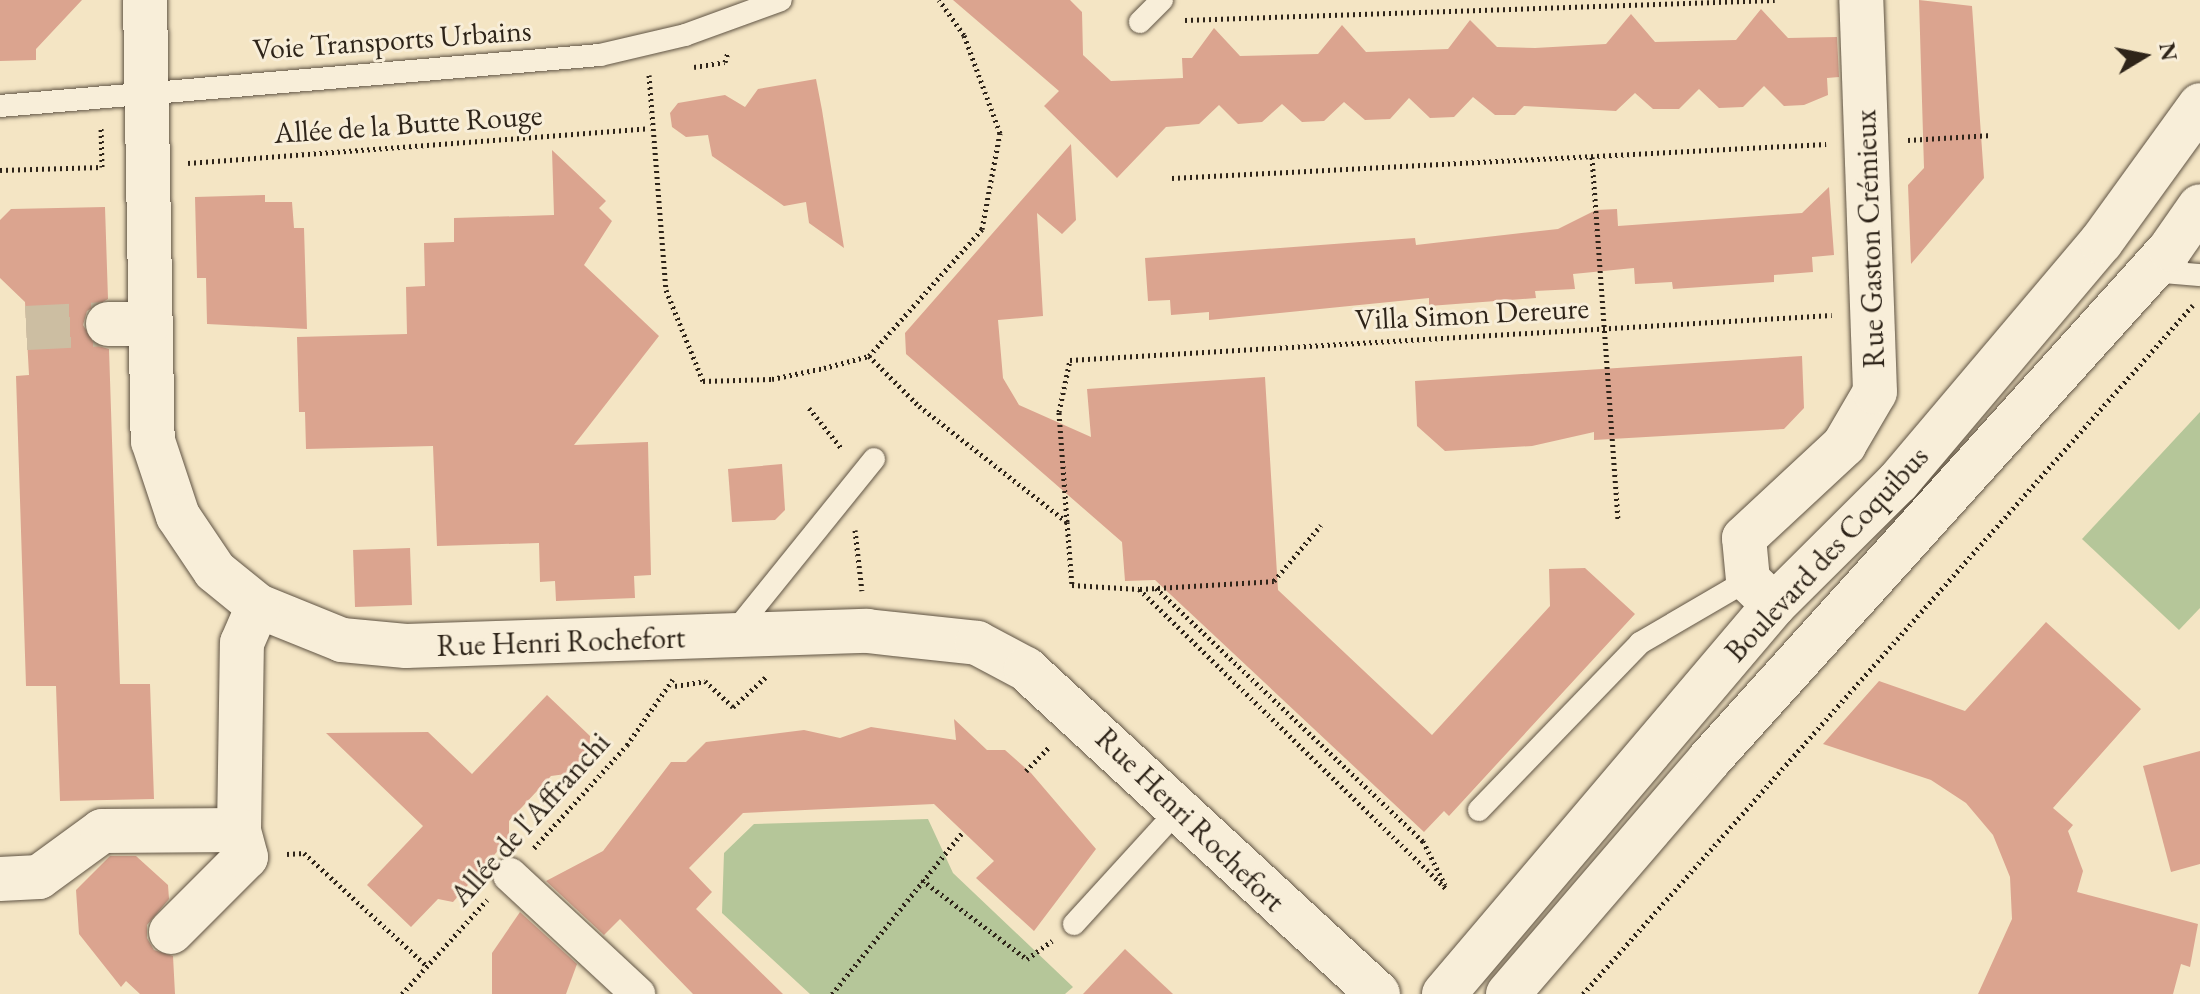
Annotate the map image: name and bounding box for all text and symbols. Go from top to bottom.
street label: Voie Transports Urbains [252,12,532,68]
north arrow [2104,16,2184,96]
text: N [2152,40,2184,63]
street label: Allée de la Butte Rouge [273,97,543,151]
street label: Rue Gaston Crémieux [1847,109,1893,369]
street label: Villa Simon Dereure [1354,290,1590,338]
street label: Boulevard des Coquibus [1718,439,1936,669]
street label: Rue Henri Rochefort [436,620,686,664]
street label: Rue Henri Rochefort [1088,721,1292,919]
street label: Allée de l'Affranchi [443,725,617,913]

